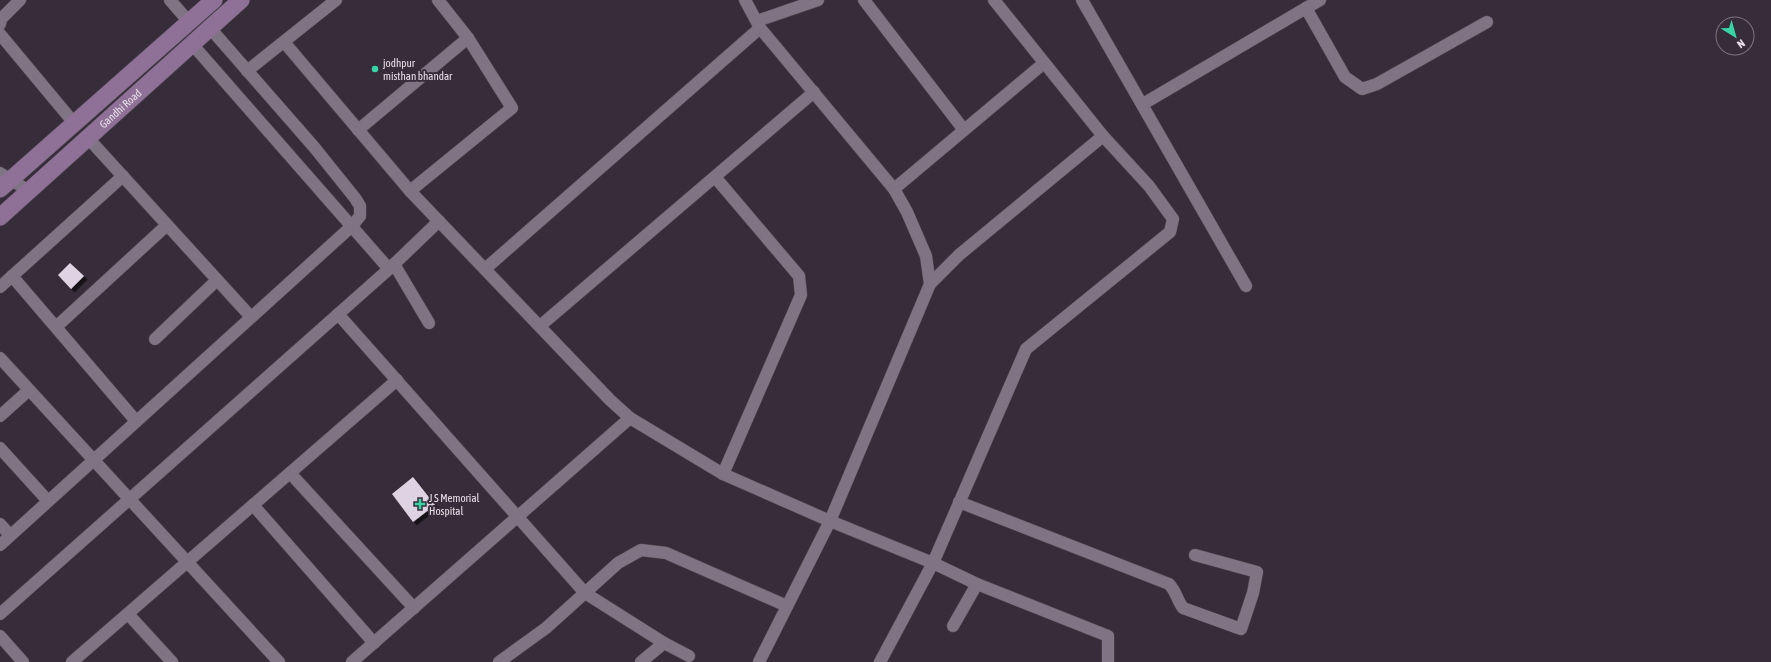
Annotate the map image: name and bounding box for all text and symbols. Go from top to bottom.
north arrow [1715,16,1755,56]
text: N [1735,37,1747,51]
place label: jodhpur misthan bhandar [382,57,453,82]
marker: jodhpur misthan bhandar [370,64,380,74]
street label: Gandhi Road [97,87,144,130]
place label: J S Memorial Hospital [429,492,479,517]
marker: J S Memorial Hospital [414,498,426,510]

